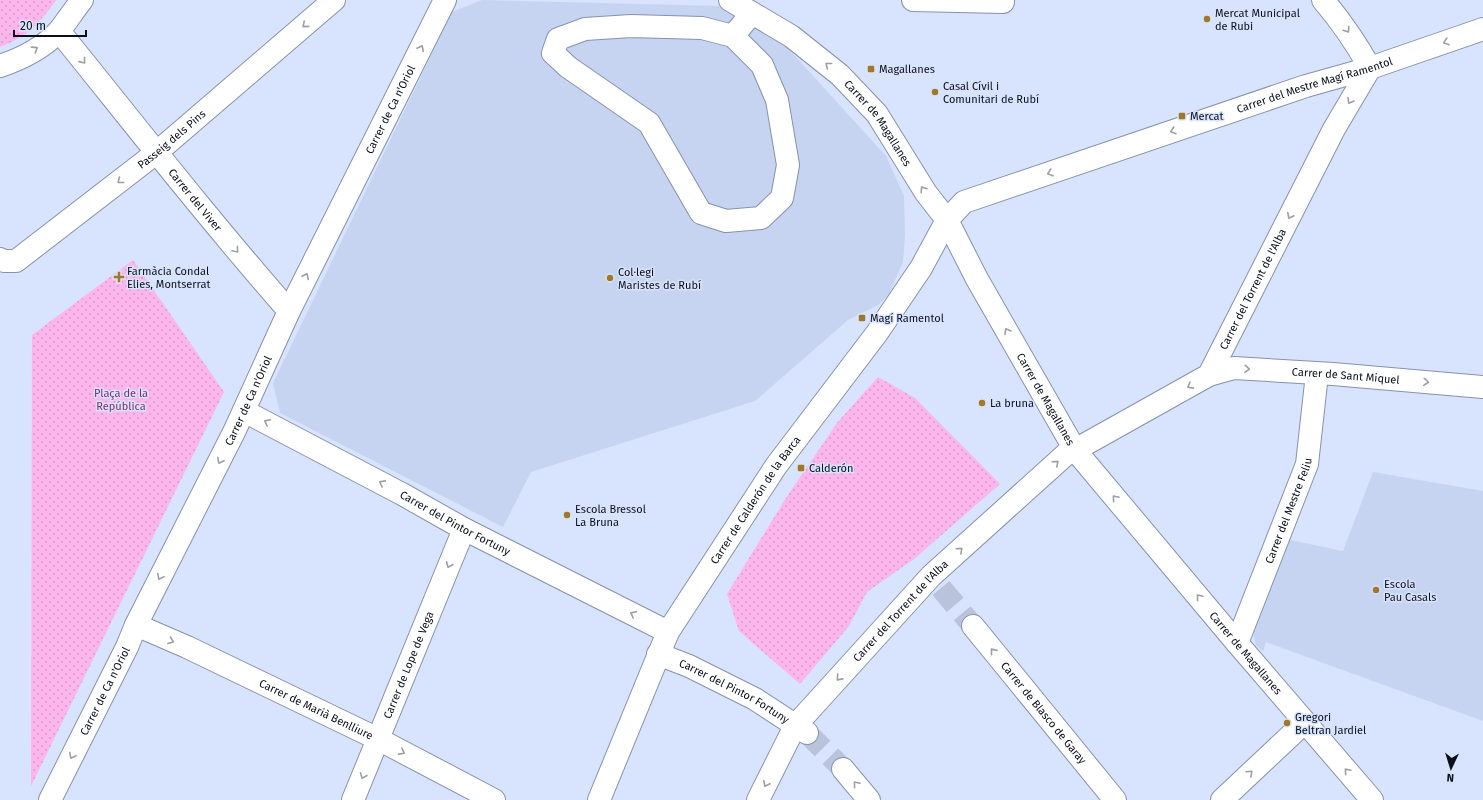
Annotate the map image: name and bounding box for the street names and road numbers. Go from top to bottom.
street label: Carrer del Mestre Magí Ramentol [1235,54,1394,116]
street label: Carrer de Ca n'Oriol [363,63,418,156]
street label: Carrer de Magallanes [842,77,914,169]
street label: Passeig dels Pins [135,107,208,171]
street label: Carrer del Viver [166,166,225,234]
street label: Carrer del Torrent de l'Alba [1217,226,1289,352]
street label: Carrer de Magallanes [1014,350,1078,448]
street label: Carrer de Ca n'Oriol [222,354,274,448]
street label: Carrer de Sant Miquel [1291,365,1400,386]
street label: Carrer de Calderón de la Barca [708,433,803,566]
street label: Carrer del Mestre Feliu [1262,457,1314,565]
street label: Carrer del Pintor Fortuny [398,488,513,558]
street label: Carrer del Torrent de l'Alba [850,557,951,664]
street label: Carrer de Lope de Vega [381,609,436,720]
street label: Carrer de Magallanes [1207,609,1285,697]
street label: Carrer de Ca n'Oriol [77,645,133,737]
street label: Carrer del Pintor Fortuny [677,656,792,726]
street label: Carrer de Blasco de Garay [998,659,1090,767]
street label: Carrer de Marià Benlliure [257,676,375,742]

